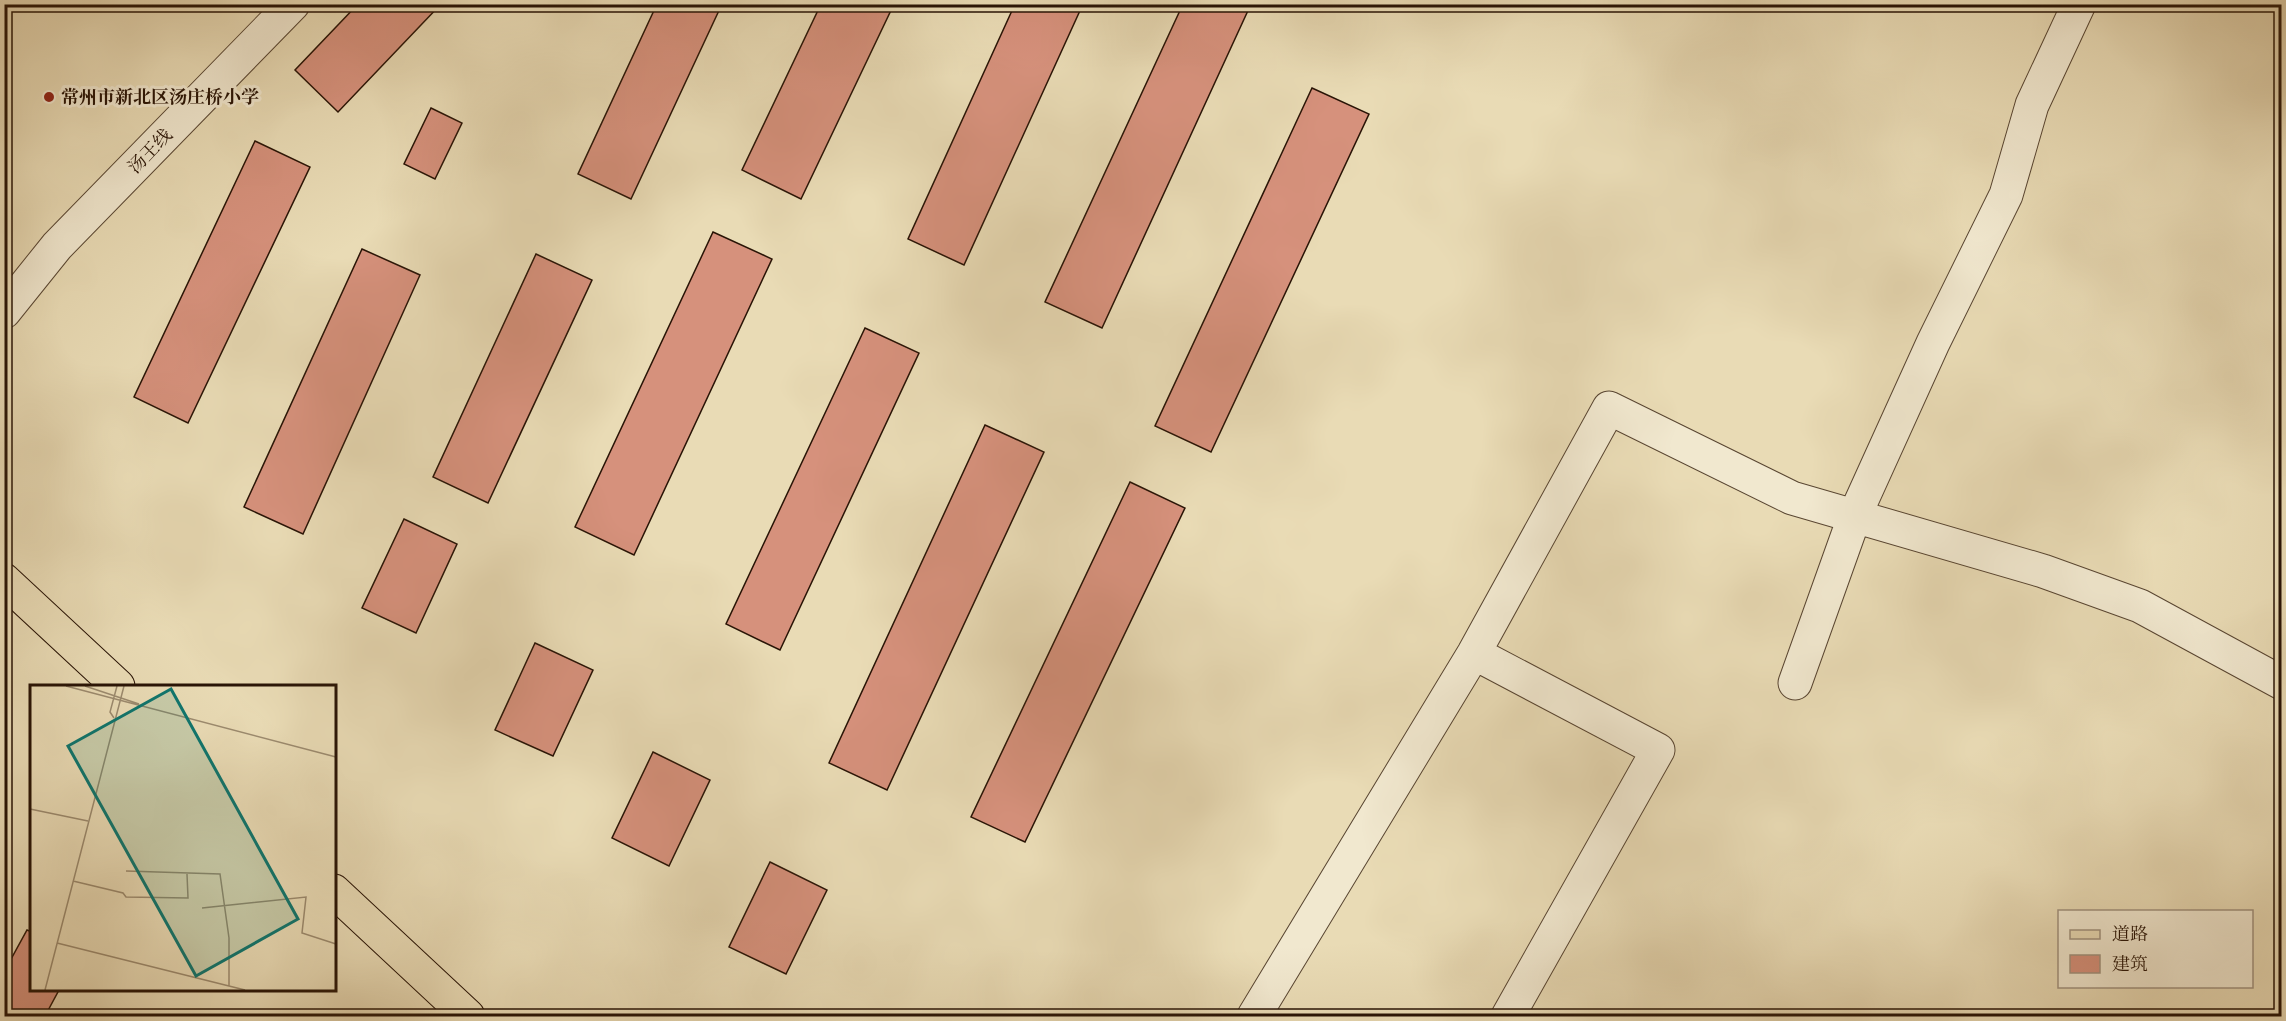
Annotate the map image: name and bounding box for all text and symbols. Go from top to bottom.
place label: 常州市新北区汤庄桥小学 [61,83,259,110]
marker: 常州市新北区汤庄桥小学 [42,90,56,104]
street label: 汤王线 [121,122,178,179]
inset map [30,685,336,991]
legend [2058,910,2253,988]
text: 道路 [2112,920,2148,947]
text: 建筑 [2112,950,2148,977]

